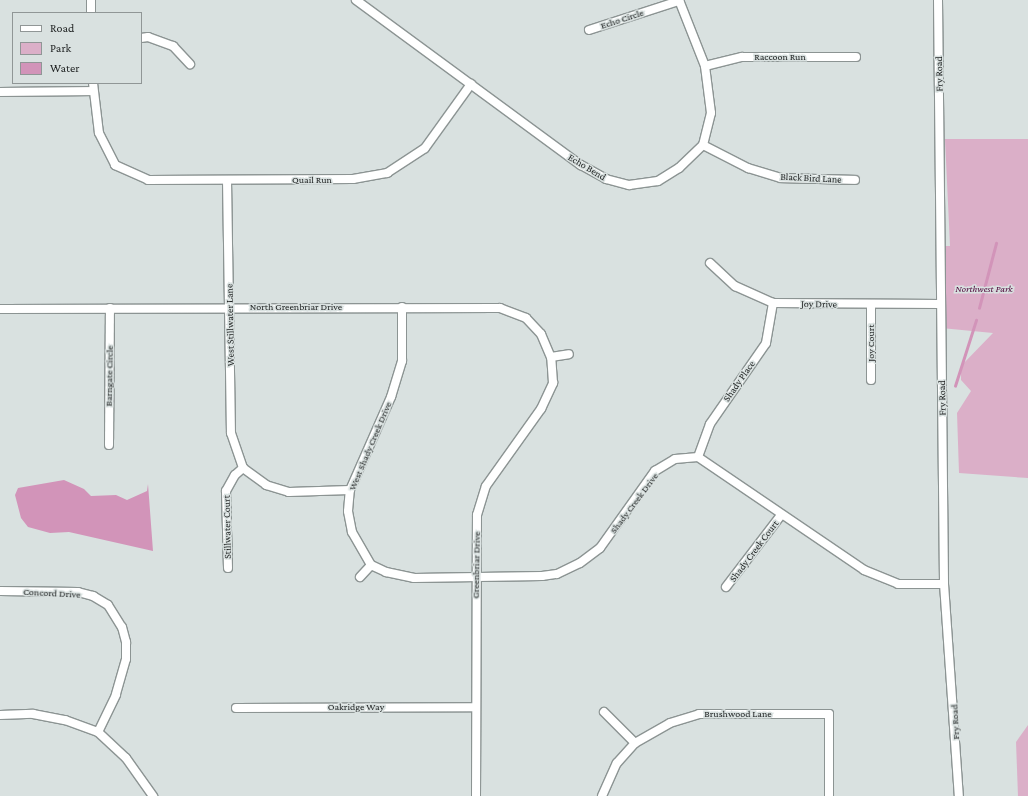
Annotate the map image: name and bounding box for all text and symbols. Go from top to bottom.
street label: Echo Circle [599,6,645,32]
legend [12,12,142,84]
text: Road [50,21,74,35]
text: Park [50,41,71,55]
street label: Raccoon Run [754,51,806,63]
street label: Fry Road [933,56,945,92]
text: Water [50,61,79,75]
street label: Echo Bend [566,151,608,183]
street label: Black Bird Lane [780,170,842,186]
street label: Quail Run [292,174,332,186]
park label: Northwest Park [955,283,1013,295]
street label: West Stillwater Lane [223,284,237,366]
street label: Joy Drive [801,298,837,310]
street label: North Greenbriar Drive [250,301,342,313]
street label: Joy Court [865,324,877,362]
street label: Barngate Circle [102,345,116,407]
street label: Shady Place [721,358,757,404]
street label: Fry Road [936,380,948,416]
street label: West Shady Creek Drive [346,400,394,492]
street label: Shady Creek Drive [607,470,661,536]
street label: Stillwater Court [220,495,234,559]
street label: Shady Creek Court [727,518,781,584]
street label: Greenbriar Drive [469,531,483,599]
street label: Concord Drive [23,586,81,600]
street label: Oakridge Way [328,701,384,713]
street label: Fry Road [948,704,962,740]
street label: Brushwood Lane [704,708,772,720]

